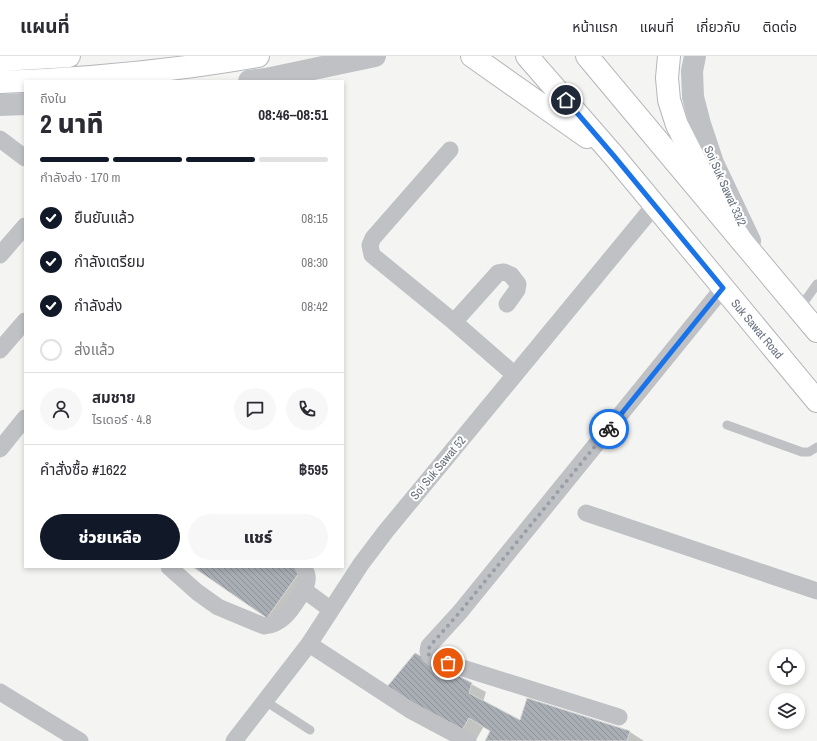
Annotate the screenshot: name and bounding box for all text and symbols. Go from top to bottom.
text: แผนที่ [20,13,70,39]
text: หน้าแรก [572,18,618,36]
text: แผนที่ [640,18,674,36]
text: เกี่ยวกับ [696,18,741,36]
text: ติดต่อ [763,18,797,36]
pin [549,83,583,117]
icon: home [555,89,577,111]
text: ถึงใน [40,90,66,107]
text: 08:46–08:51 [258,104,328,125]
text: 2 นาที [40,106,103,141]
street label: Soi Suk Sawat 33/2 [700,143,750,229]
text: กำลังส่ง · 170 m [40,169,120,186]
icon: check [40,207,62,229]
text: ยืนยันแล้ว [74,207,135,228]
text: 08:15 [301,210,328,227]
icon: check [40,251,62,273]
text: กำลังเตรียม [74,251,145,272]
text: 08:30 [301,254,328,271]
icon: check [40,295,62,317]
text: กำลังส่ง [74,295,122,316]
street label: Suk Sawat Road [727,296,787,362]
text: 08:42 [301,298,328,315]
text: ส่งแล้ว [74,339,115,360]
text: สมชาย [92,387,136,408]
button: person [40,388,82,430]
button: chat [234,388,276,430]
button: phone [286,388,328,430]
courier [589,409,629,449]
text: ไรเดอร์ · 4.8 [92,411,151,428]
icon: bike [598,418,620,440]
street label: Soi Suk Sawat 52 [407,433,469,503]
text: คำสั่งซื้อ #1622 [40,459,127,480]
text: ฿595 [299,459,328,480]
button: ช่วยเหลือ [40,514,180,560]
button: แชร์ [188,514,328,560]
pin [431,646,465,680]
map controls [769,649,805,729]
button: locate [769,649,805,685]
icon: bag [437,652,459,674]
button: layers [769,693,805,729]

